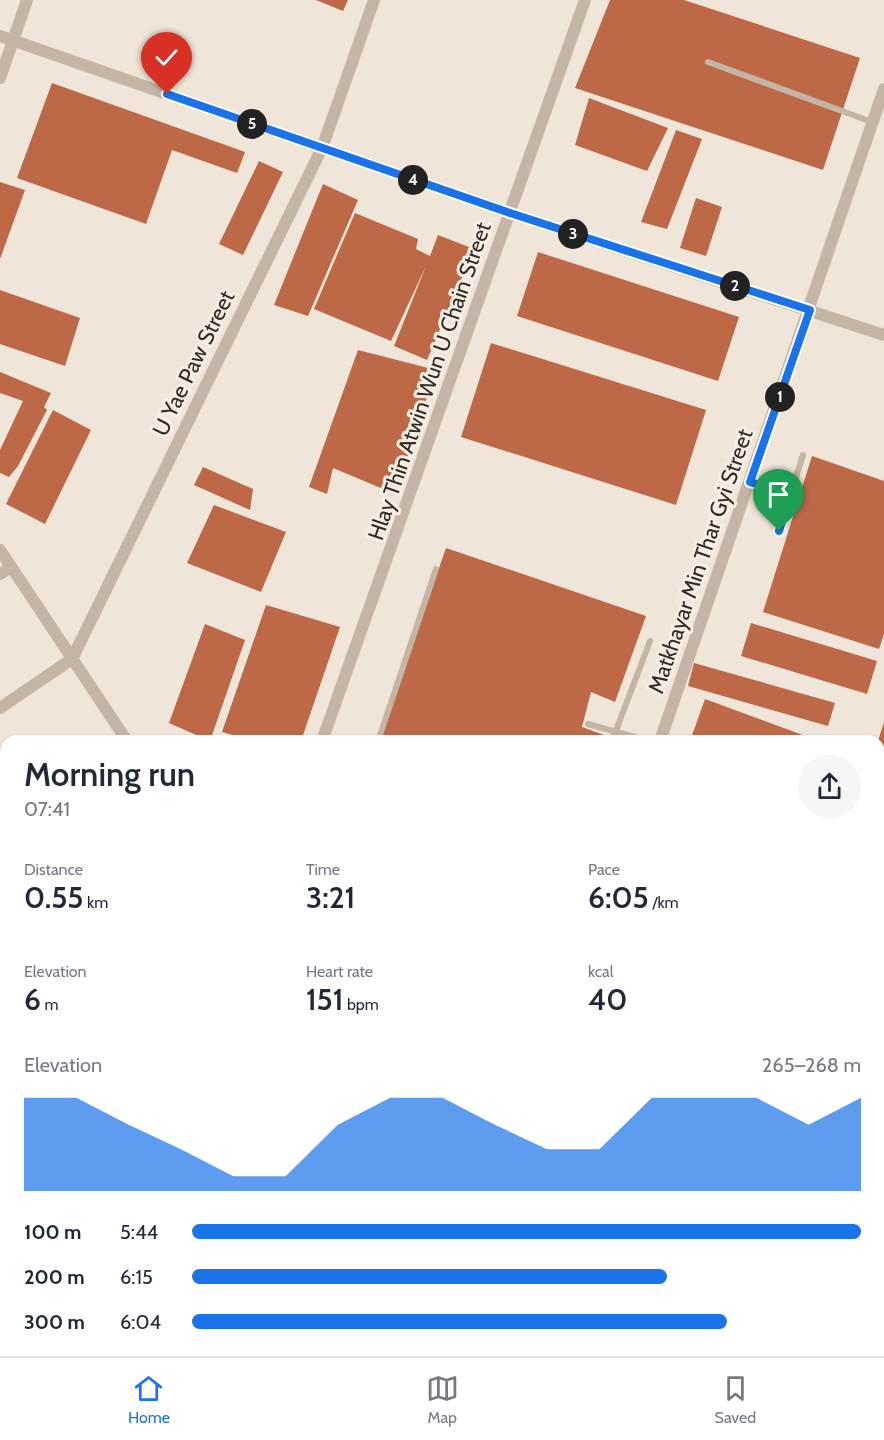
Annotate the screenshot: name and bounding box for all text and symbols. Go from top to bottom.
pin [141,32,192,94]
icon: check [150,41,183,74]
pin: 5 [237,109,267,139]
text: 5 [248,114,256,133]
pin: 4 [398,165,428,195]
text: 4 [408,170,418,189]
street label: Hlay Thin Atwin Wun U Chain Street [362,218,497,544]
pin: 3 [558,219,588,249]
text: 3 [569,224,577,243]
pin: 2 [720,271,750,301]
text: 2 [731,276,739,295]
street label: U Yae Paw Street [147,285,241,440]
pin: 1 [765,382,795,412]
text: 1 [777,387,783,406]
street label: Matkhayar Min Thar Gyi Street [642,425,759,697]
pin [753,469,804,531]
icon: arrive [762,478,795,511]
text: Morning run [24,754,195,794]
button: share [798,755,861,818]
text: 07:41 [24,797,70,821]
text: Distance [24,860,83,879]
text: Time [306,860,340,879]
text: Pace [588,860,620,879]
text: 0.55 [24,879,84,916]
text: 3:21 [306,879,355,916]
text: 6:05 [588,879,649,916]
text: km [84,893,108,912]
text: /km [649,893,679,912]
text: Elevation [24,962,87,981]
text: Heart rate [306,962,373,981]
text: kcal [588,962,614,981]
text: 6 [24,981,41,1018]
text: 151 [306,981,343,1018]
text: 40 [588,981,627,1018]
text: m [41,995,59,1014]
text: bpm [343,995,379,1014]
text: Elevation [24,1053,102,1077]
text: 265–268 m [762,1053,861,1077]
text: 100 m [24,1220,82,1244]
text: 5:44 [120,1220,158,1244]
text: 200 m [24,1265,85,1289]
text: 6:15 [120,1265,153,1289]
text: 300 m [24,1310,85,1334]
text: 6:04 [120,1310,161,1334]
tab: Home [128,1372,170,1427]
tab: Map [426,1372,459,1427]
tab: Saved [715,1372,756,1427]

